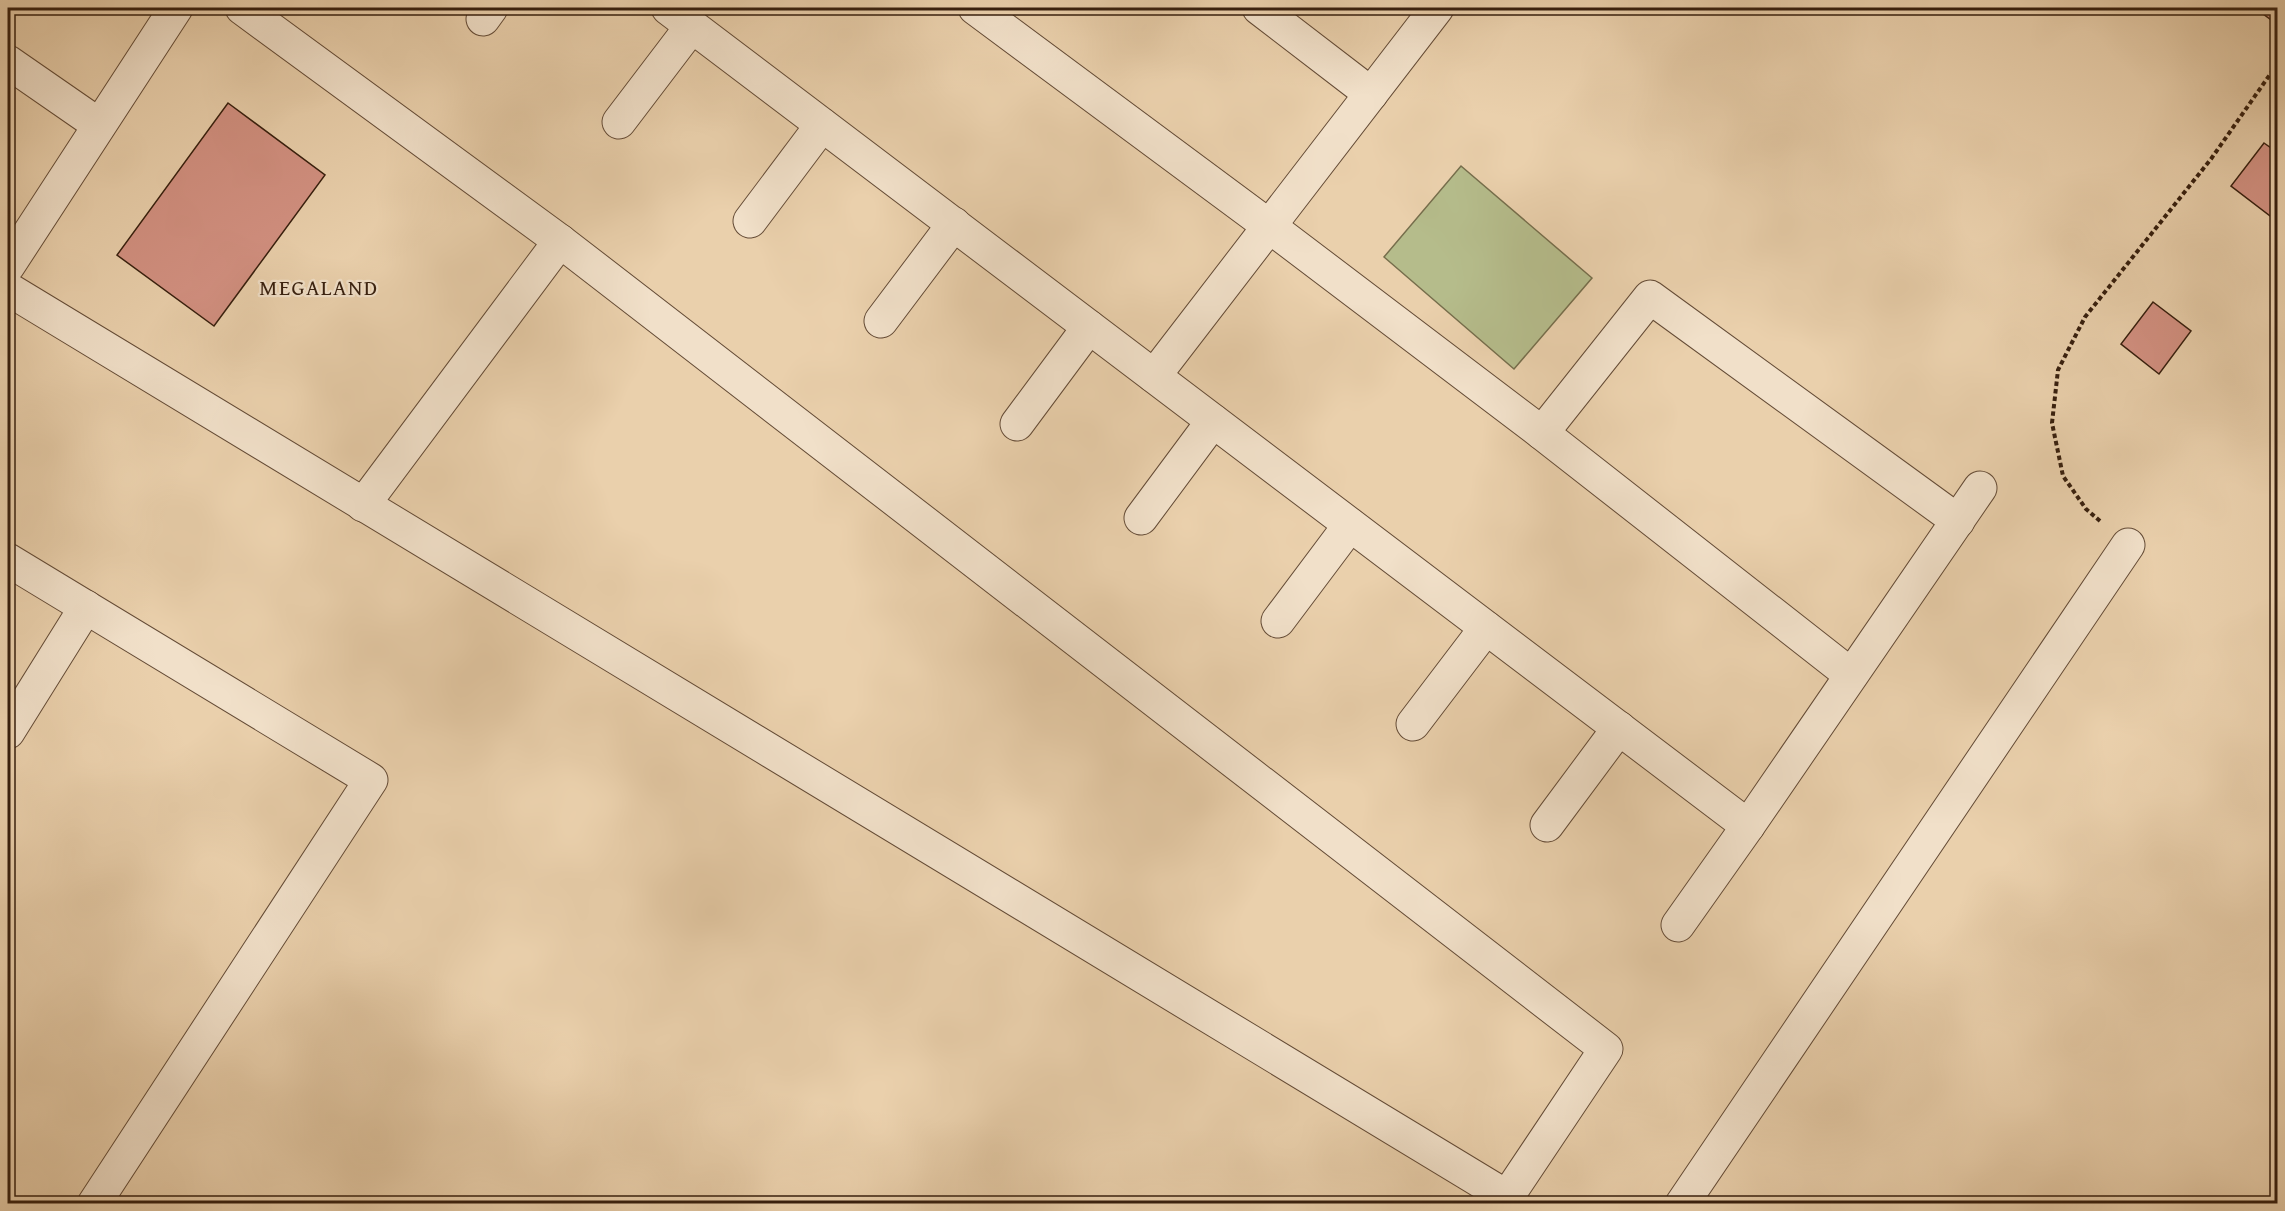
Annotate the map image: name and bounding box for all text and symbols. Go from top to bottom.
district label: MEGALAND [259,271,379,303]

